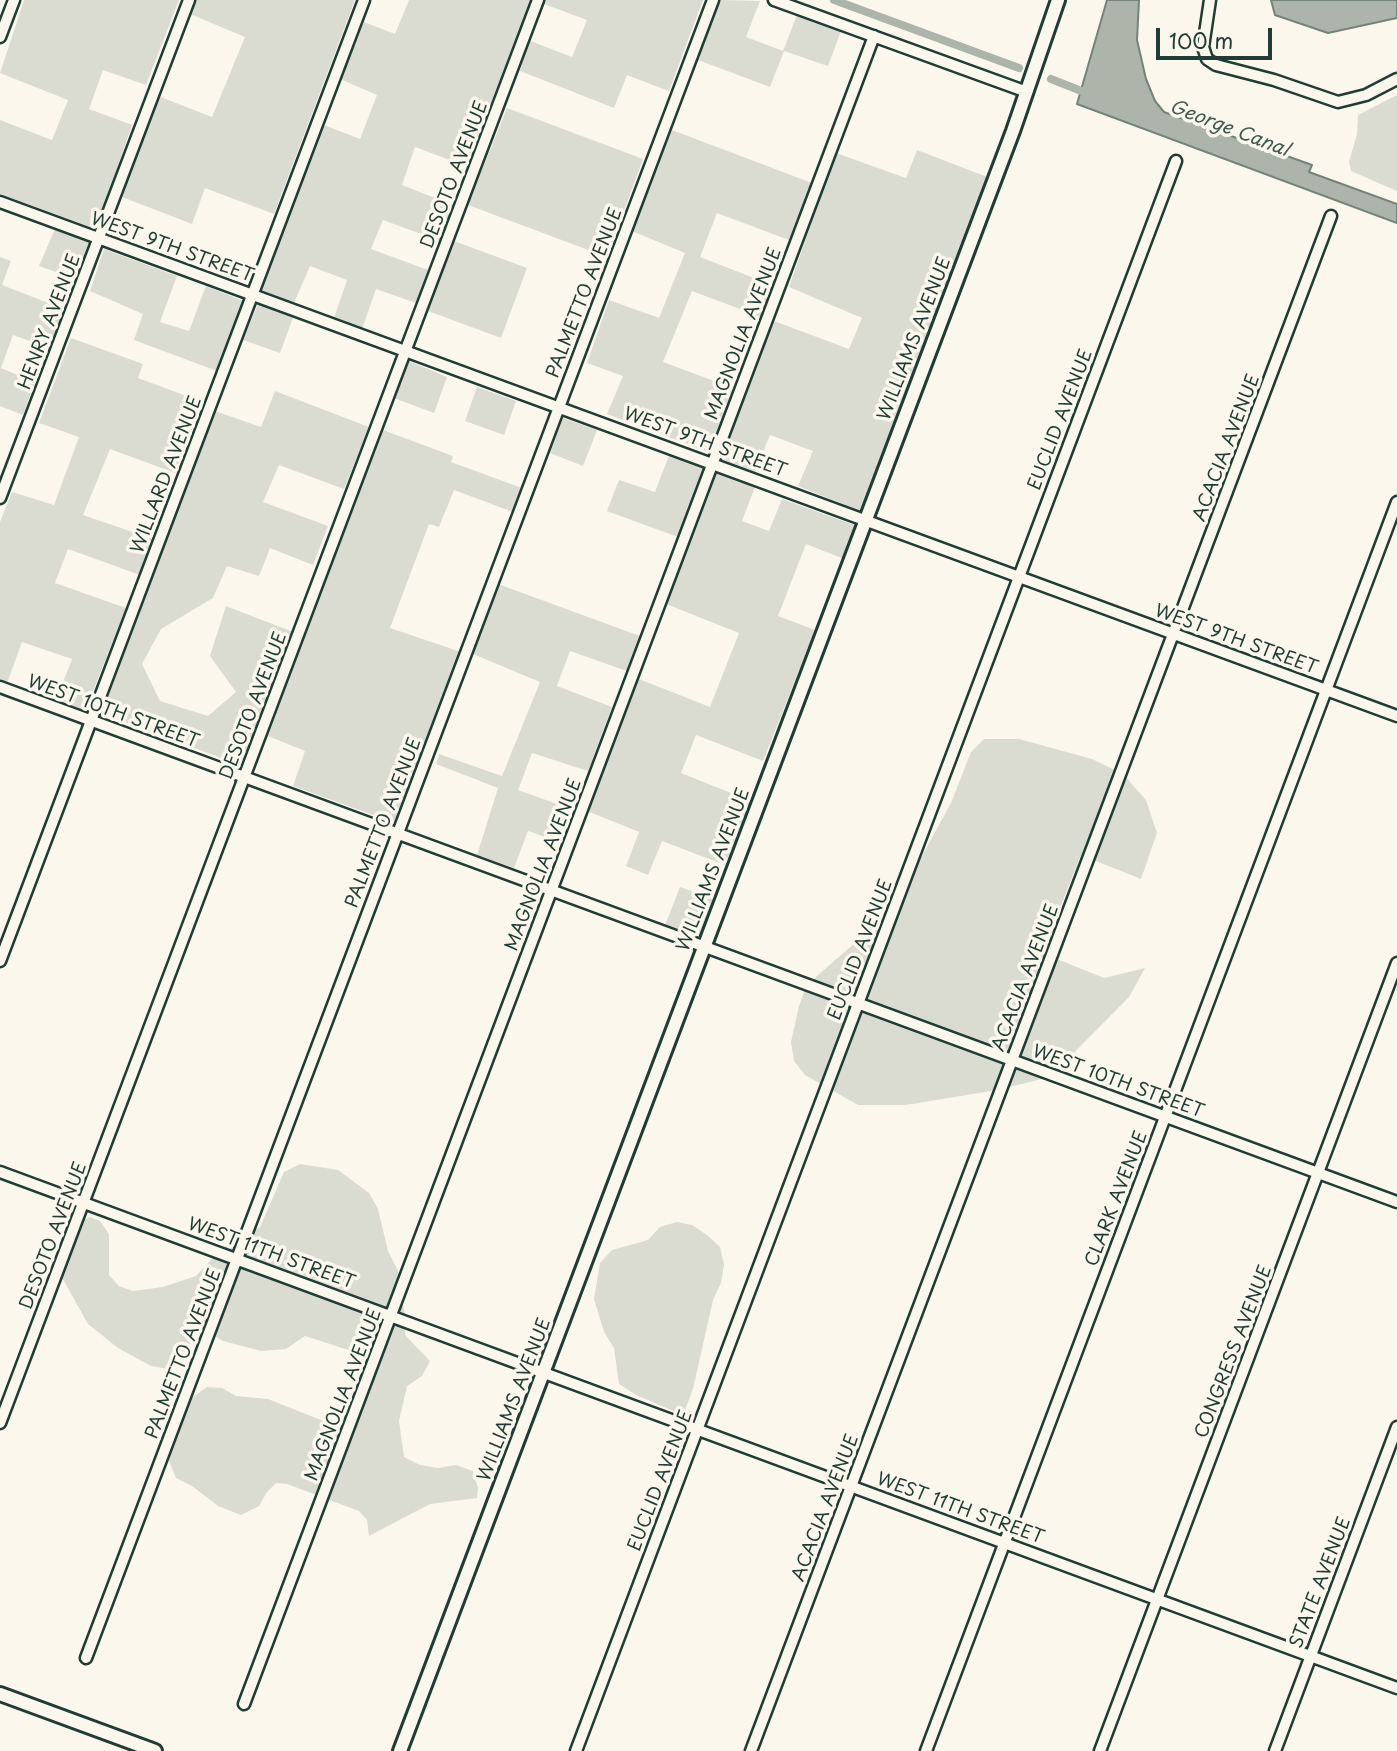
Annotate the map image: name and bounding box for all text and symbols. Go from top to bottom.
scale bar [1159,14,1274,58]
text: 100 m [1169,24,1233,56]
water label: George Canal [1166,96,1292,162]
street label: DESOTO AVENUE [417,98,493,252]
street label: PALMETTO AVENUE [543,205,627,381]
street label: WEST 9TH STREET [88,208,256,288]
street label: MAGNOLIA AVENUE [701,245,787,423]
street label: HENRY AVENUE [14,251,86,393]
street label: WILLIAMS AVENUE [874,254,956,424]
street label: EUCLID AVENUE [1024,347,1098,493]
street label: ACACIA AVENUE [1189,372,1265,524]
street label: WILLARD AVENUE [127,393,207,557]
street label: WEST 9TH STREET [621,403,789,483]
street label: WEST 9TH STREET [1152,600,1320,680]
street label: DESOTO AVENUE [216,629,292,783]
street label: WEST 10TH STREET [24,671,202,753]
street label: PALMETTO AVENUE [342,735,426,911]
street label: MAGNOLIA AVENUE [501,776,587,954]
street label: WILLIAMS AVENUE [673,785,755,955]
street label: EUCLID AVENUE [824,877,898,1023]
street label: ACACIA AVENUE [988,902,1064,1054]
street label: WEST 10TH STREET [1029,1041,1207,1123]
street label: CLARK AVENUE [1081,1128,1153,1270]
street label: DESOTO AVENUE [16,1159,92,1313]
street label: WEST 11TH STREET [184,1214,358,1294]
street label: CONGRESS AVENUE [1191,1263,1277,1441]
street label: PALMETTO AVENUE [142,1266,226,1442]
street label: MAGNOLIA AVENUE [301,1306,387,1484]
street label: WILLIAMS AVENUE [474,1315,556,1485]
street label: EUCLID AVENUE [624,1408,698,1554]
street label: ACACIA AVENUE [788,1432,864,1584]
street label: WEST 11TH STREET [873,1469,1047,1549]
street label: STATE AVENUE [1286,1514,1356,1652]

